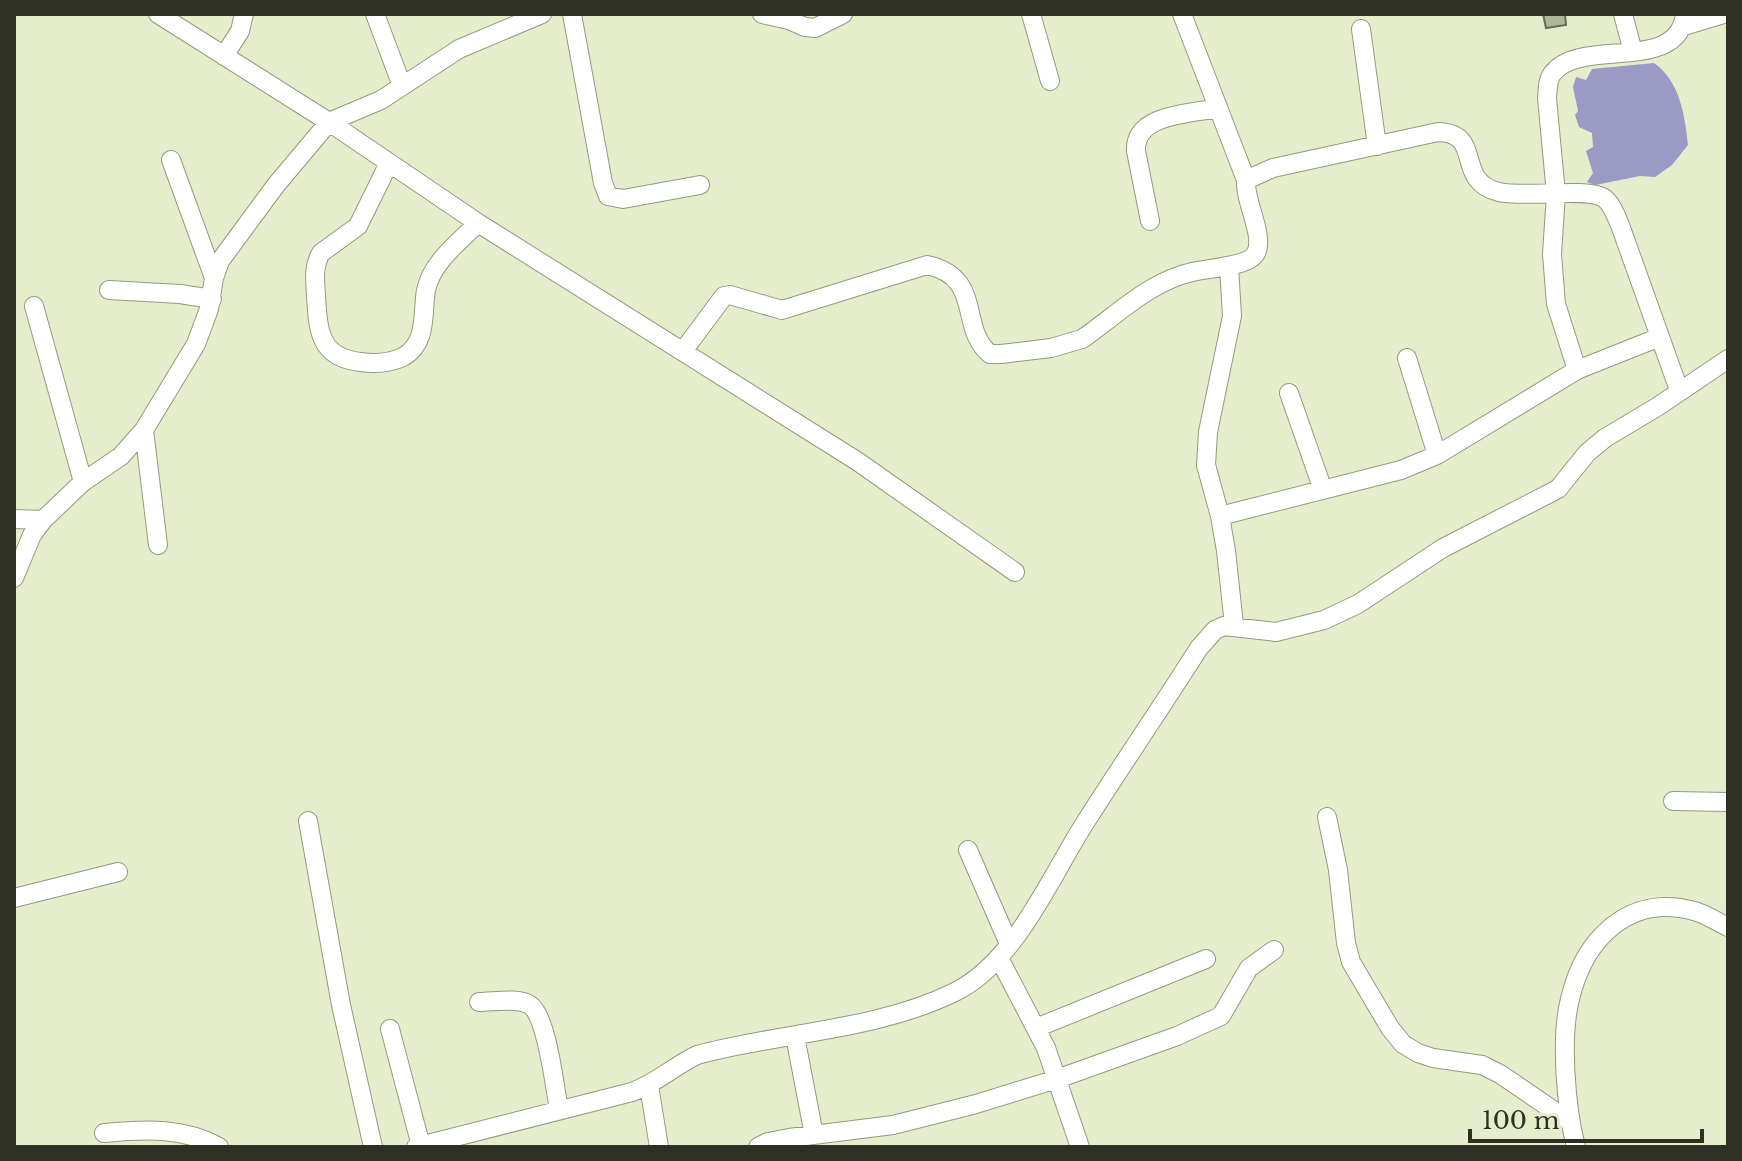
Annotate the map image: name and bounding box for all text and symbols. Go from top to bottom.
scale bar [1470,1093,1702,1143]
text: 100 m [1482,1106,1560,1135]

